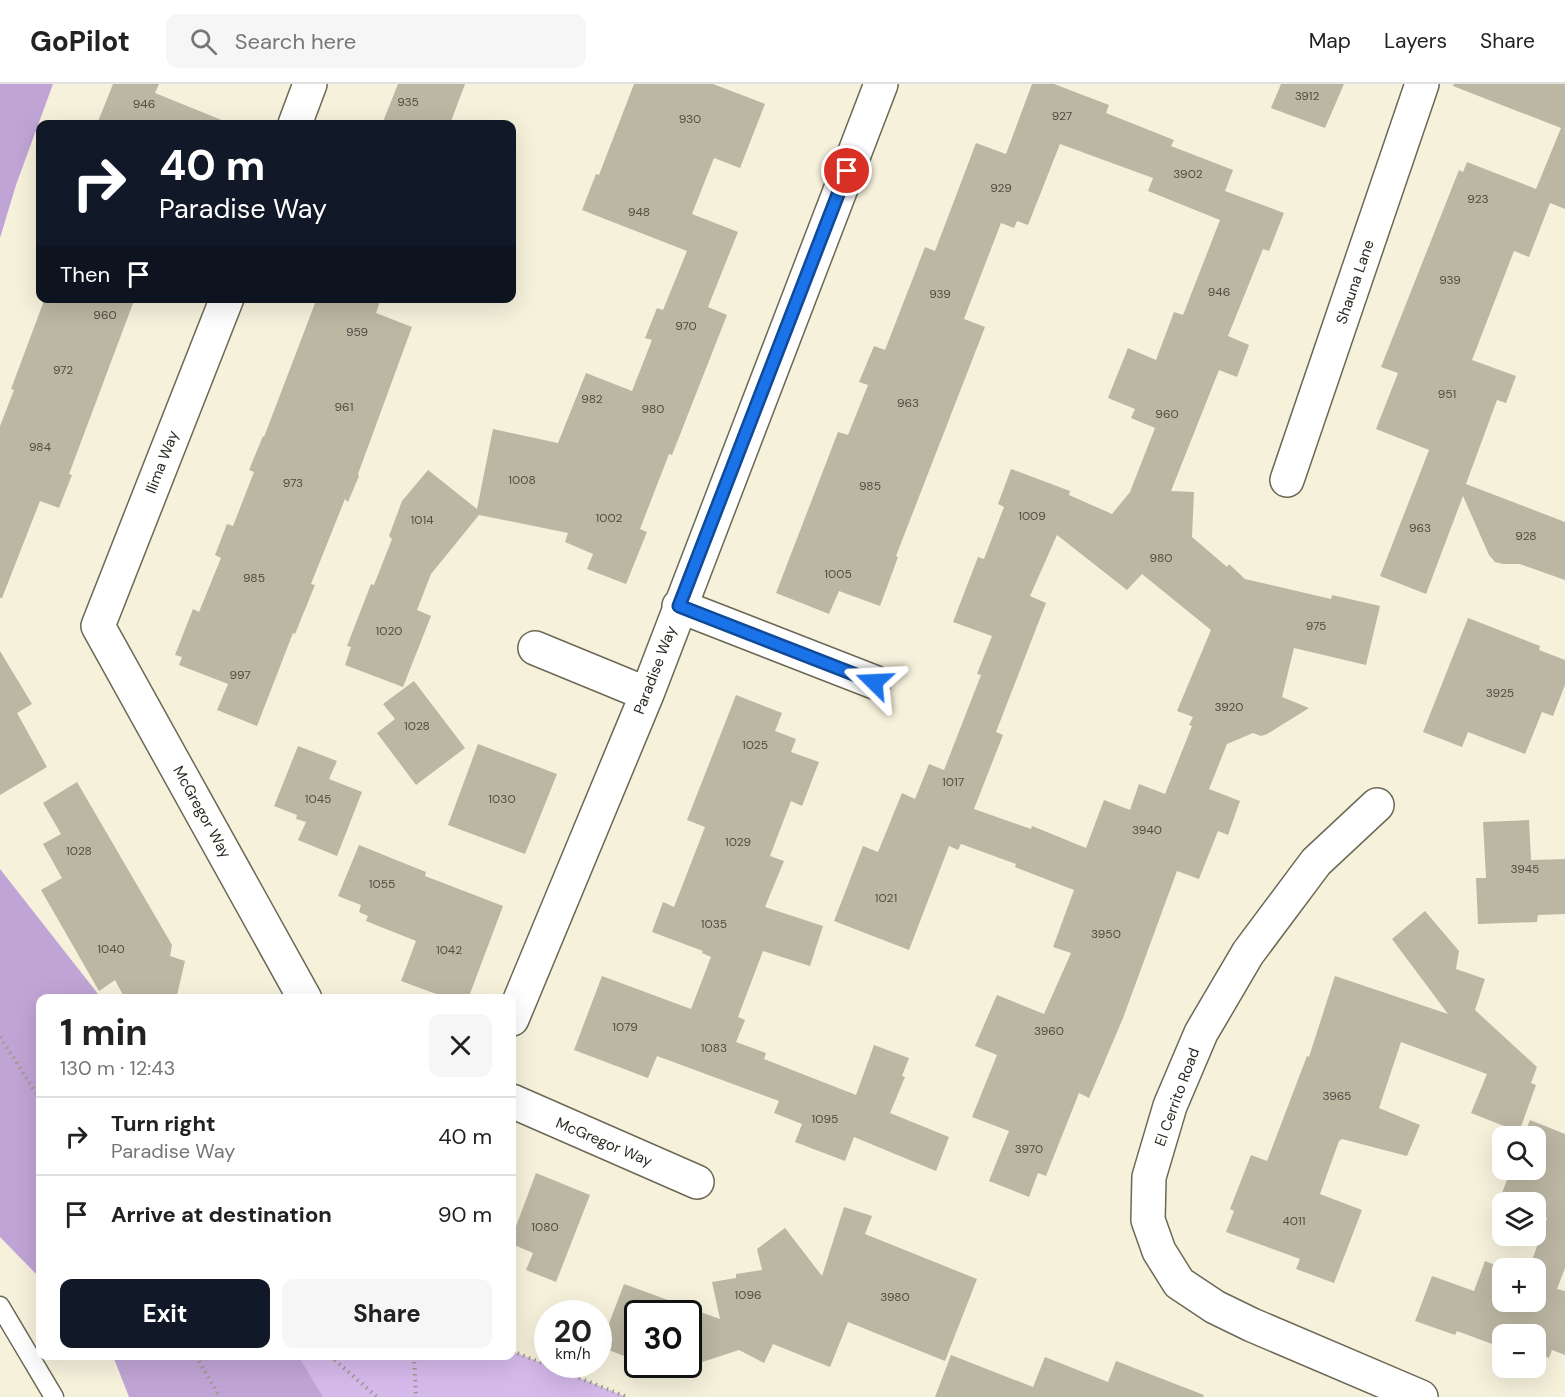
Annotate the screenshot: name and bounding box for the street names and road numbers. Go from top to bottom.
street label: Shauna Lane [1331,237,1379,327]
street label: Ilima Way [141,427,183,496]
street label: Paradise Way [629,622,681,717]
street label: McGregor Way [168,762,236,862]
street label: El Cerrito Road [1150,1045,1204,1149]
street label: McGregor Way [553,1113,656,1172]

